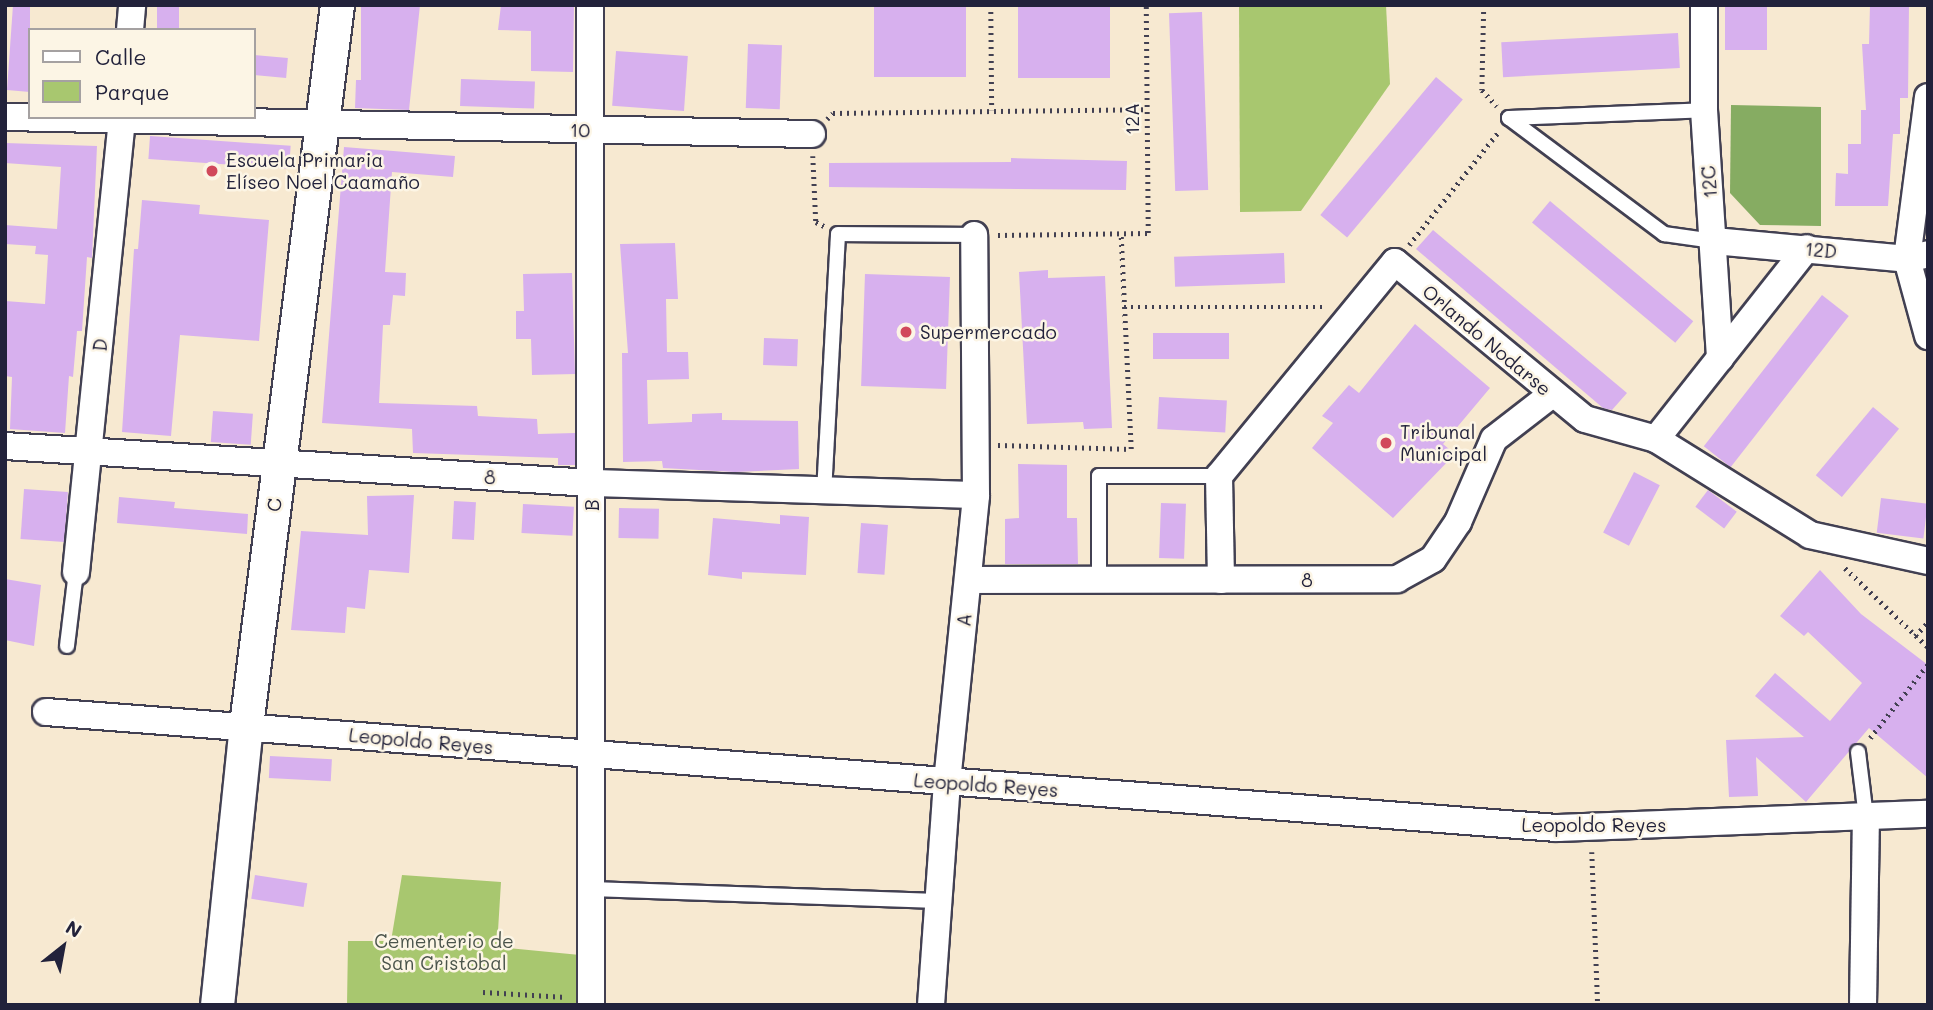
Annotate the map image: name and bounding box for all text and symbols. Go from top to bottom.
legend [28,28,256,119]
text: Calle [95,43,147,70]
text: Parque [95,78,169,105]
street label: 12A [1120,103,1144,135]
street label: 10 [570,118,590,142]
place label: Escuela Primaria Elíseo Noel Caamaño [226,149,420,193]
marker: Escuela Primaria Elíseo Noel Caamaño [204,163,220,179]
street label: 12C [1696,165,1722,199]
street label: 12D [1804,237,1838,263]
street label: Orlando Nodarse [1418,280,1556,400]
place label: Supermercado [920,321,1057,343]
marker: Supermercado [898,324,914,340]
street label: D [88,337,112,353]
place label: Tribunal Municipal [1400,421,1487,465]
marker: Tribunal Municipal [1378,435,1394,451]
street label: 8 [484,465,496,489]
street label: C [262,497,286,513]
street label: B [581,499,603,511]
street label: 8 [1301,569,1313,591]
street label: A [952,612,976,628]
street label: Leopoldo Reyes [348,723,494,759]
street label: Leopoldo Reyes [913,769,1059,801]
street label: Leopoldo Reyes [1521,814,1667,836]
north arrow [28,912,98,982]
text: N [61,914,87,943]
park label: Cementerio de San Cristobal [374,930,514,974]

